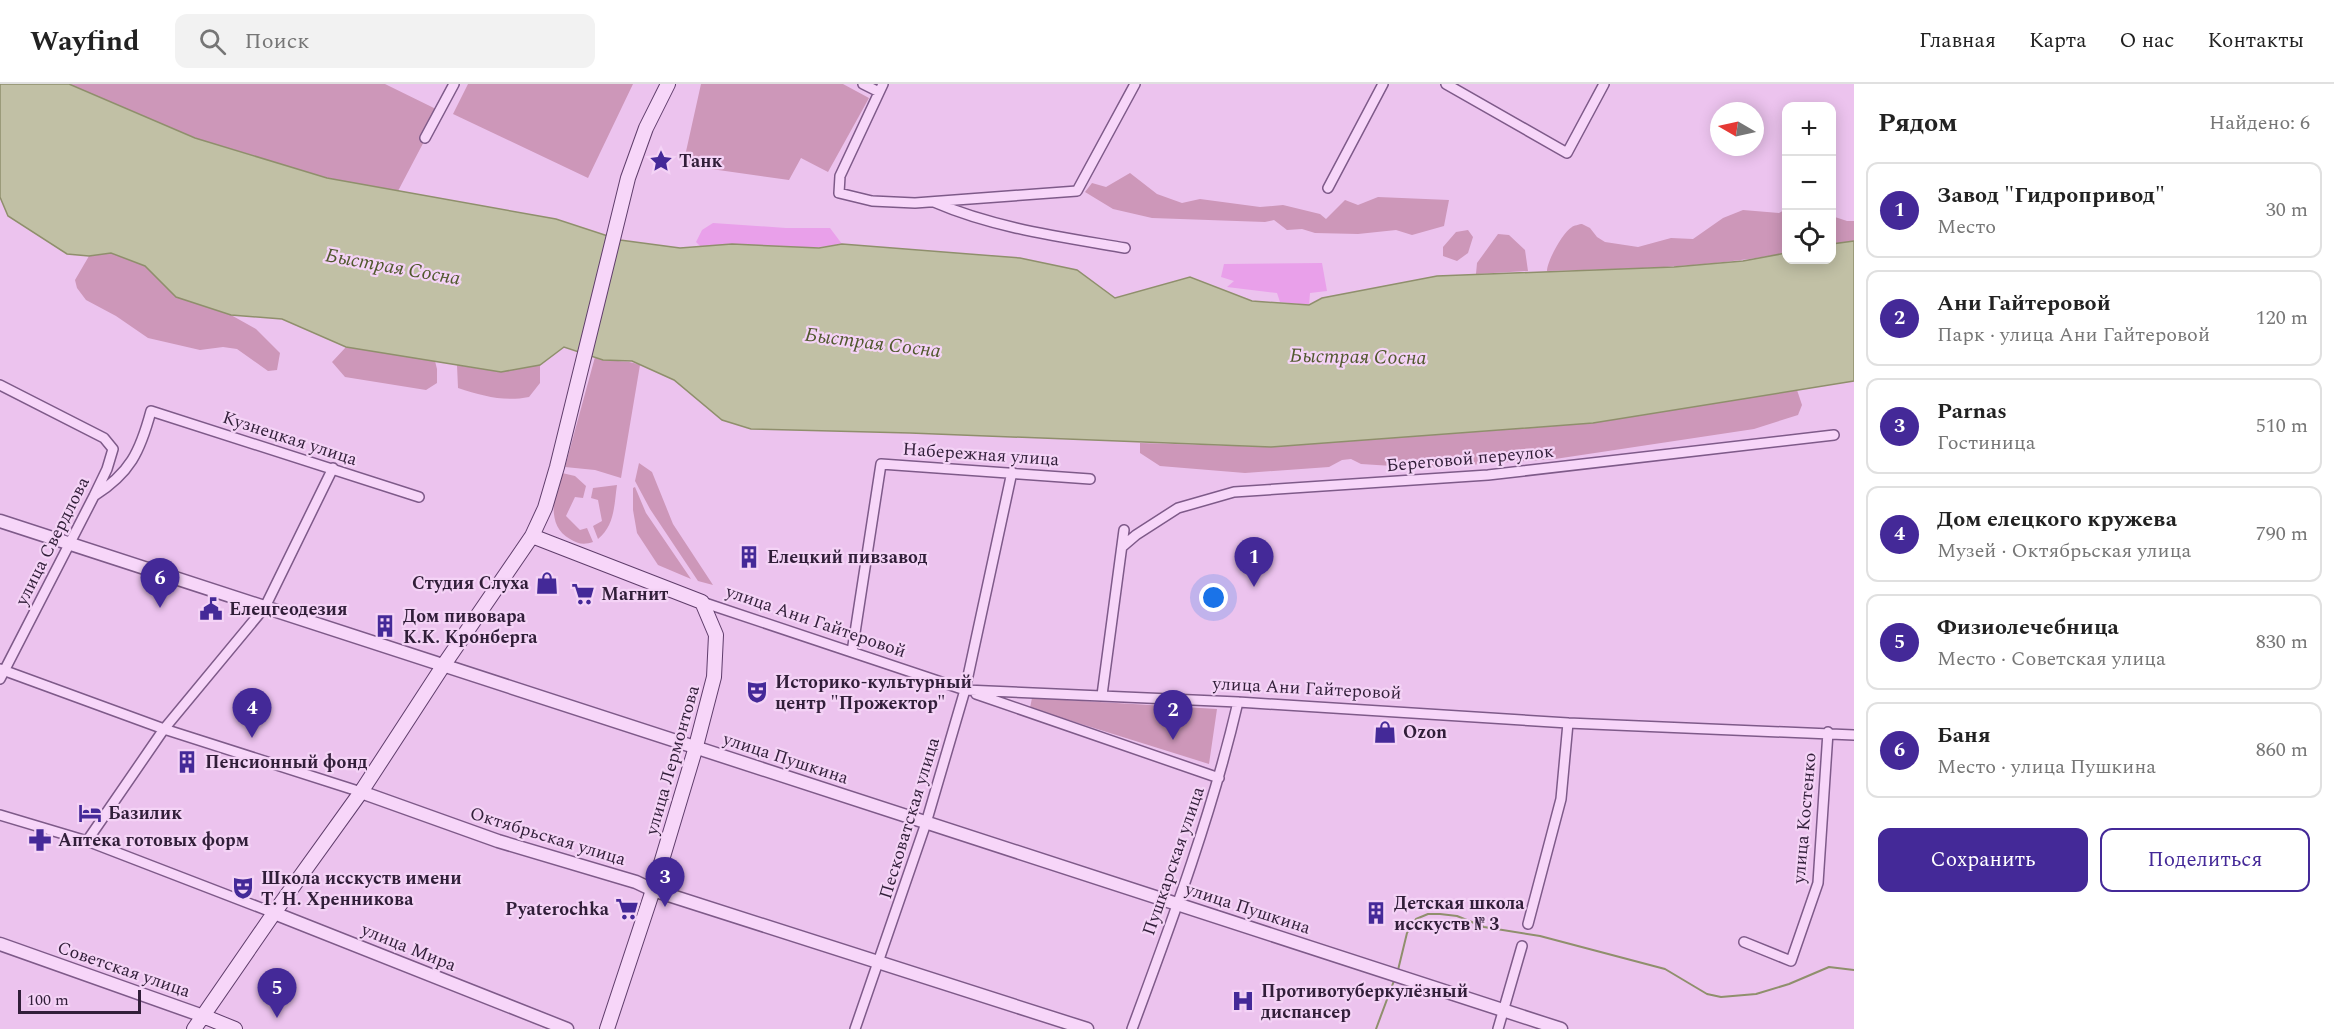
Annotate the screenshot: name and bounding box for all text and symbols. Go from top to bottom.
search box [175,14,595,68]
text: Wayfind [30,20,139,63]
icon: search [196,25,229,58]
text: Поиск [244,25,310,58]
text: Главная [1919,25,1996,57]
text: Карта [2029,25,2086,57]
text: О нас [2119,25,2174,57]
text: Контакты [2207,25,2304,57]
north arrow [1710,102,1764,156]
map controls [1782,102,1836,264]
button: + [1782,102,1836,156]
text: Рядом [1878,103,1958,143]
text: Найдено: 6 [2209,108,2310,138]
place icon: Танк [648,148,674,174]
place label: Танк [679,148,723,175]
button: − [1782,156,1836,210]
text: Завод "Гидропривод" [1937,179,2165,212]
text: 1 [1894,195,1905,225]
text: 30 m [2266,195,2308,225]
button: locate [1782,210,1836,264]
text: Место [1937,212,1996,242]
water label: Быстрая Сосна [323,240,463,294]
text: Ани Гайтеровой [1937,287,2111,320]
text: 2 [1894,303,1905,333]
text: 120 m [2256,303,2308,333]
water label: Быстрая Сосна [803,320,943,366]
text: Парк · улица Ани Гайтеровой [1937,320,2210,350]
water label: Быстрая Сосна [1289,341,1427,373]
text: Parnas [1937,395,2007,428]
street label: Кузнецкая улица [219,404,361,473]
text: 3 [1894,411,1905,441]
text: 510 m [2256,411,2308,441]
text: Гостиница [1937,428,2035,458]
street label: Набережная улица [902,436,1060,473]
street label: Береговой переулок [1385,438,1555,479]
street label: улица Свердлова [8,472,97,611]
text: Дом елецкого кружева [1937,503,2177,536]
text: 4 [1894,519,1905,549]
text: 790 m [2256,519,2308,549]
text: Музей · Октябрьская улица [1937,536,2191,566]
pin: 1 [1234,538,1274,587]
building icon: Елецкий пивзавод [736,544,762,570]
place label: Елецкий пивзавод [767,544,928,571]
pin: 6 [140,558,180,608]
place label: Студия Слуха [412,570,530,597]
shop icon: Студия Слуха [534,570,560,596]
street label: улица Ани Гайтеровой [721,578,910,665]
supermarket icon: Магнит [570,581,596,607]
place label: Магнит [601,581,668,608]
your location [1199,583,1228,612]
public building icon: Елецгеодезия [198,596,224,622]
place label: Елецгеодезия [229,596,348,623]
place label: Дом пивовара К.К. Кронберга [403,603,538,651]
text: Физиолечебница [1937,611,2119,644]
building icon: Дом пивовара К.К. Кронберга [372,613,398,639]
text: 5 [1894,627,1905,657]
text: 830 m [2256,627,2308,657]
text: Место · Советская улица [1937,644,2166,674]
place label: Историко-культурный центр "Прожектор" [775,669,972,717]
street label: улица Ани Гайтеровой [1211,670,1402,707]
theatre icon: Историко-культурный центр "Прожектор" [744,679,770,705]
street label: улица Лермонтова [638,682,707,839]
pin: 4 [232,688,272,738]
pin: 2 [1154,690,1192,740]
shop icon: Ozon [1372,719,1398,745]
place label: Ozon [1403,719,1447,746]
text: Баня [1937,719,1991,752]
street label: улица Пушкина [719,725,852,792]
street label: Песковатская улица [872,734,947,902]
text: 6 [1894,735,1905,765]
text: 860 m [2256,735,2308,765]
building icon: Пенсионный фонд [174,749,200,775]
place label: Пенсионный фонд [205,749,368,776]
street label: улица Костенко [1785,751,1824,886]
text: Место · улица Пушкина [1937,752,2156,782]
street label: Пушкарская улица [1135,783,1212,939]
hotel icon: Базилик [77,800,103,826]
place label: Базилик [108,800,182,827]
street label: Октябрьская улица [467,800,629,873]
pharmacy icon: Аптека готовых форм [27,827,53,853]
place label: Аптека готовых форм [58,827,249,854]
button: Сохранить [1878,828,2088,892]
button: Поделиться [2100,828,2310,892]
pin: 3 [646,858,684,907]
place label: Школа исскуств имени Т. Н. Хренникова [261,865,462,913]
theatre icon: Школа исскуств имени Т. Н. Хренникова [230,875,256,901]
street label: улица Пушкина [1181,875,1314,942]
place label: Детская школа исскуств № 3 [1394,890,1525,938]
place label: Pyaterochka [505,896,610,923]
supermarket icon: Pyaterochka [614,896,640,922]
building icon: Детская школа исскуств № 3 [1363,900,1389,926]
street label: улица Мира [356,916,461,979]
street label: Советская улица [54,934,194,1005]
pin: 5 [258,968,296,1018]
place label: Противотуберкулёзный диспансер [1261,978,1468,1026]
scale bar [18,987,141,1014]
text: 100 m [27,988,69,1012]
hospital icon: Противотуберкулёзный диспансер [1230,988,1256,1014]

